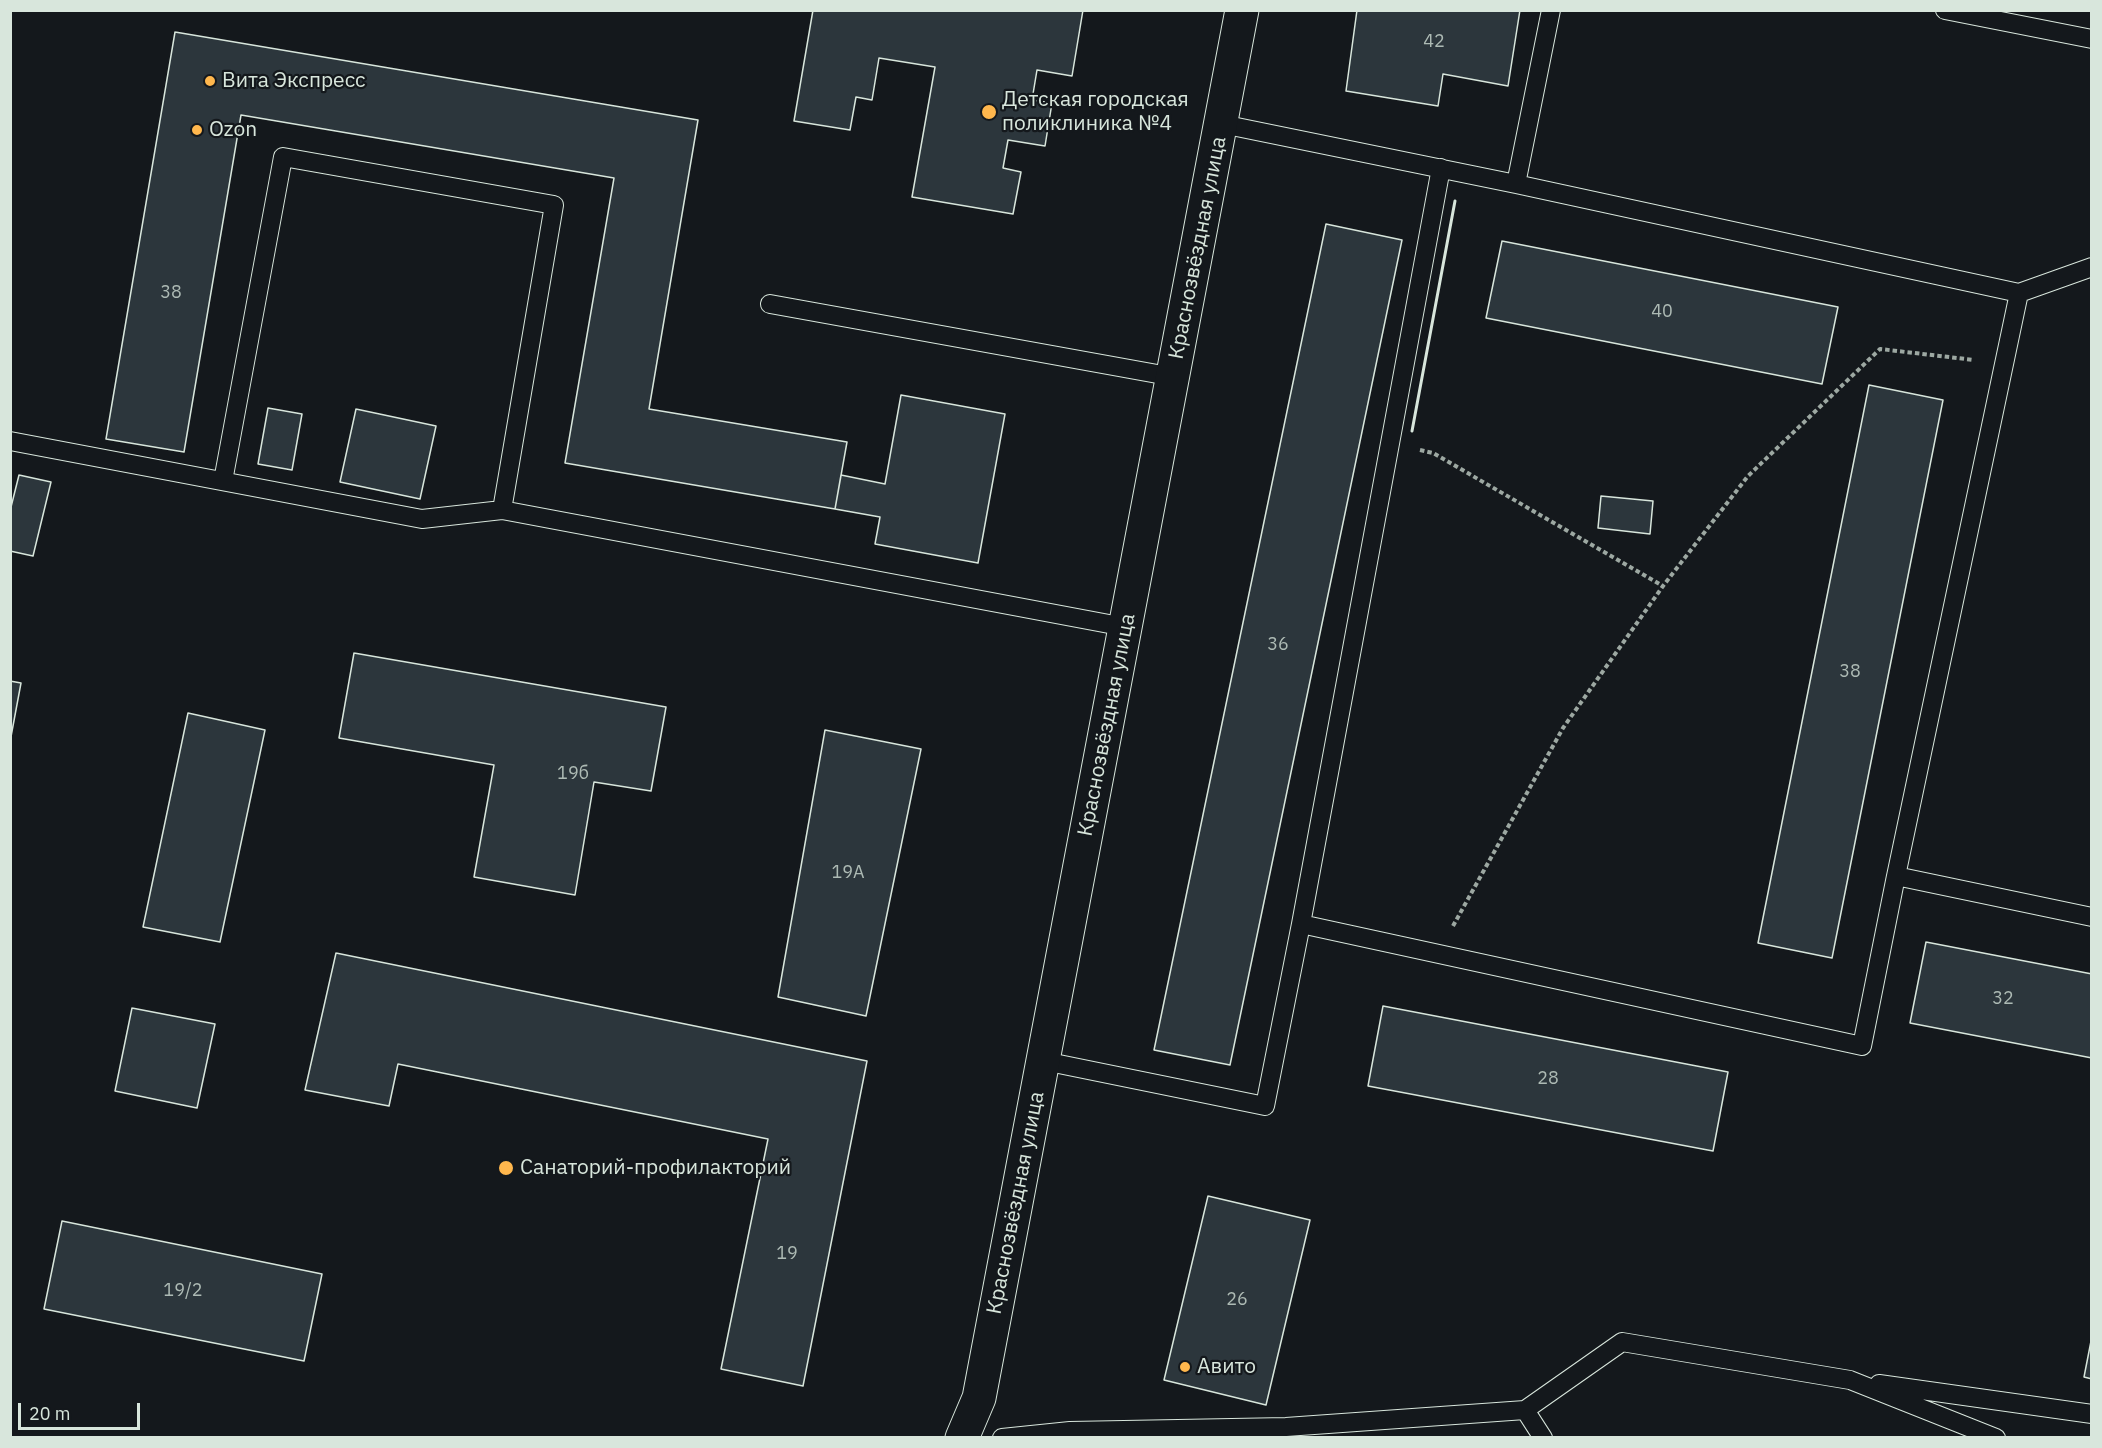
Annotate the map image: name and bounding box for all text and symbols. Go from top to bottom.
house number: 42 [1423,31,1445,53]
place label: Вита Экспресс [222,68,366,94]
marker: Вита Экспресс [203,74,217,88]
place label: Детская городская поликлиника №4 [1002,87,1189,137]
marker: Детская городская поликлиника №4 [980,103,998,121]
place label: Ozon [209,117,257,143]
marker: Ozon [190,123,204,137]
street label: Краснозвёздная улица [1164,134,1232,362]
house number: 38 [160,282,182,304]
house number: 40 [1651,301,1673,323]
street label: Краснозвёздная улица [1073,611,1141,839]
house number: 36 [1267,634,1289,656]
house number: 38 [1839,661,1861,683]
house number: 19б [557,763,589,785]
house number: 19А [831,862,865,884]
house number: 32 [1992,988,2014,1010]
house number: 28 [1537,1068,1559,1090]
street label: Краснозвёздная улица [982,1089,1050,1317]
place label: Cанаторий-профилакторий [520,1155,791,1181]
marker: Cанаторий-профилакторий [497,1159,515,1177]
house number: 19 [776,1243,798,1265]
house number: 19/2 [163,1280,203,1302]
house number: 26 [1226,1289,1248,1311]
place label: Авито [1197,1354,1256,1380]
marker: Авито [1178,1360,1192,1374]
scale bar [21,1391,142,1429]
text: 20 m [29,1402,71,1425]

